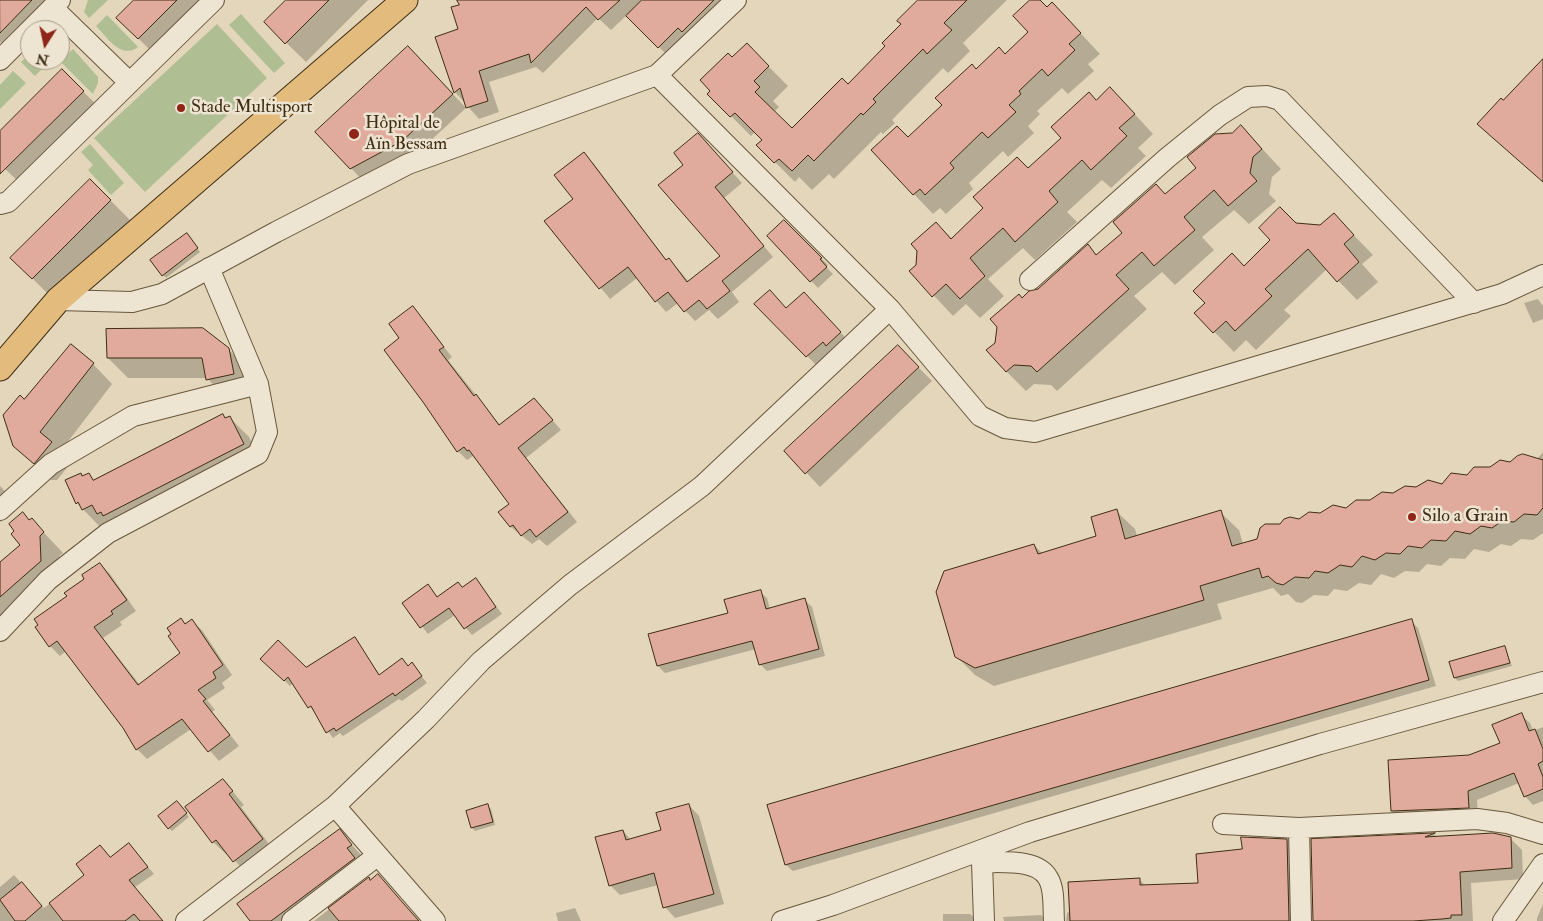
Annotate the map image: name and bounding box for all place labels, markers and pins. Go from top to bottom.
place label: Stade Multisport [191,97,312,119]
marker: Stade Multisport [175,102,187,114]
place label: Hôpital de Aïn Bessam [365,113,447,156]
marker: Hôpital de Aïn Bessam [347,127,361,141]
place label: Silo a Grain [1422,506,1508,528]
marker: Silo a Grain [1406,511,1418,523]

